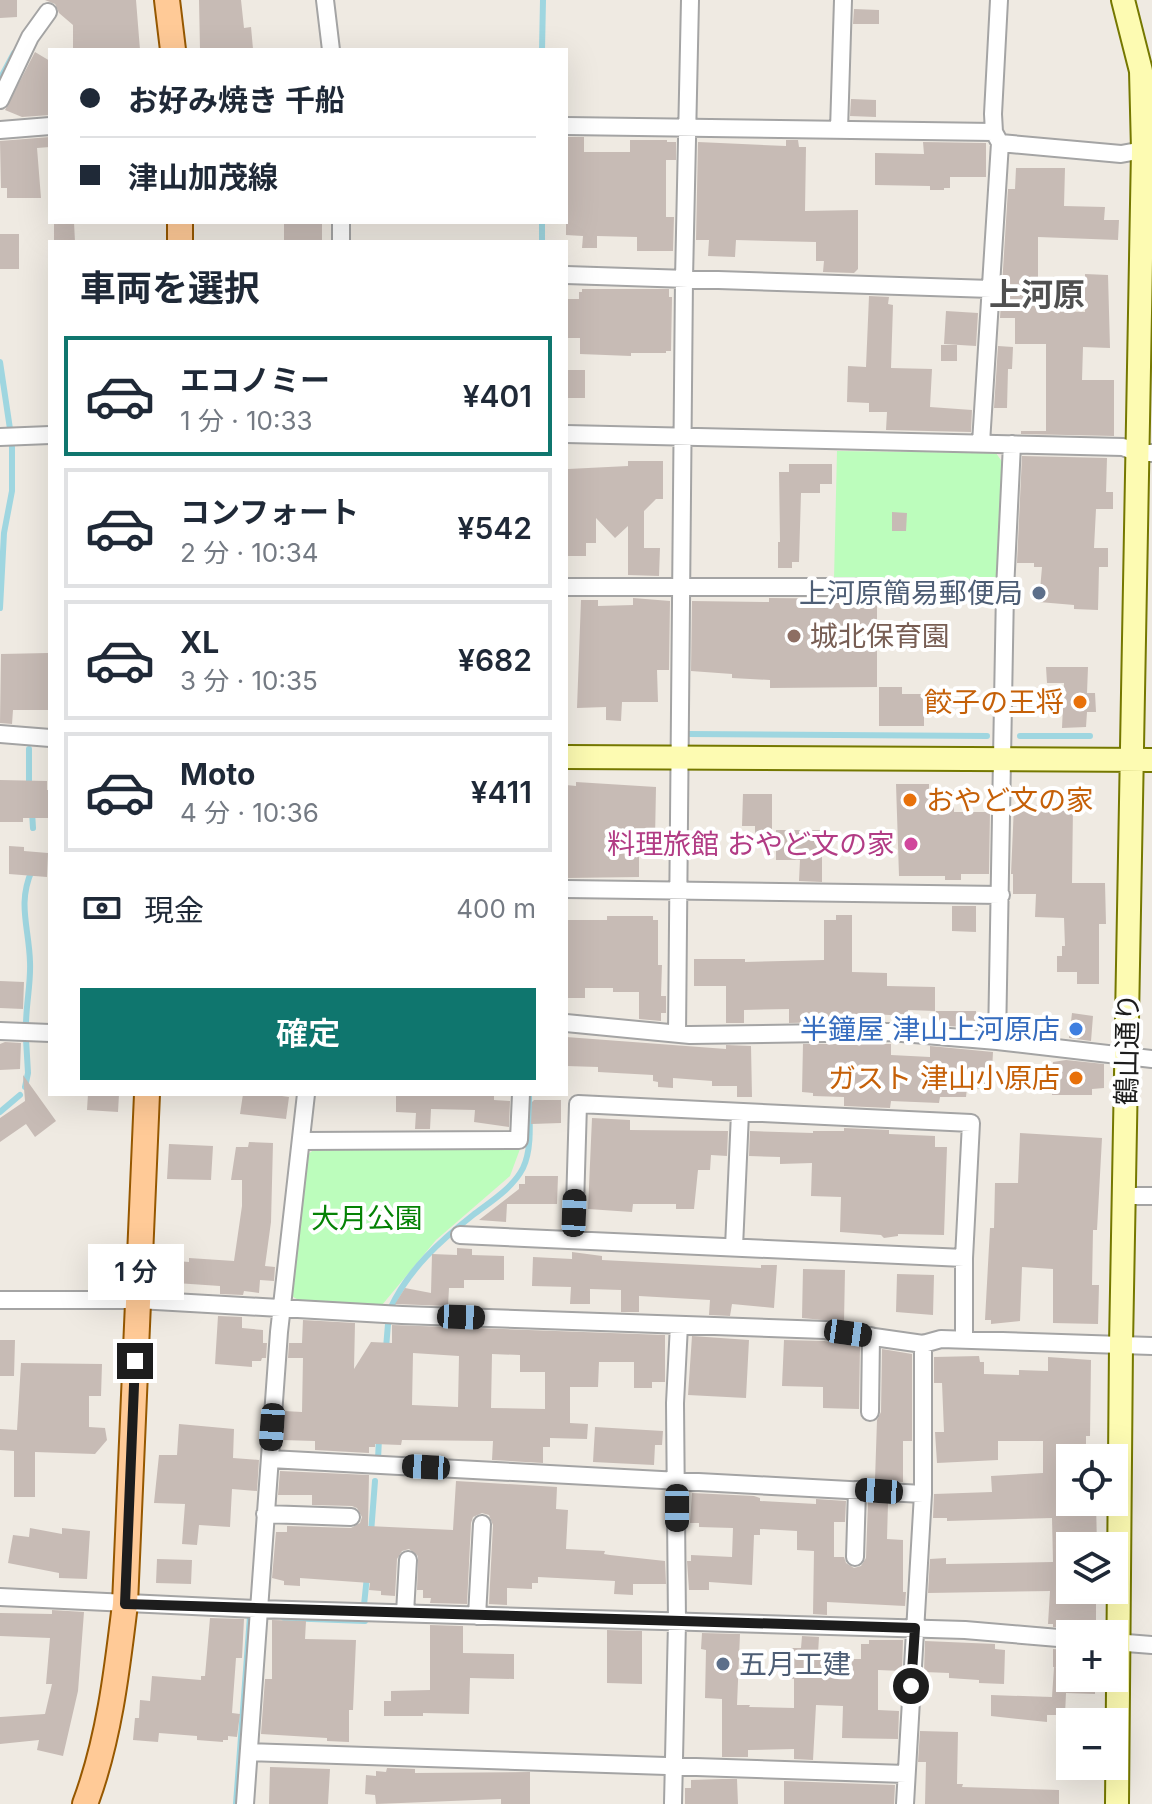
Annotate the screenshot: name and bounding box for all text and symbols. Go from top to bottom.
text: お好み焼き 千船 [128,82,345,118]
text: 津山加茂線 [128,159,278,195]
text: 車両を選択 [80,266,260,310]
district label: 上河原 [989,275,1085,314]
icon: car [84,360,156,432]
text: エコノミー [180,362,330,398]
text: ¥401 [463,378,532,414]
text: 1 分 · 10:33 [180,405,313,436]
icon: car [84,492,156,564]
text: コンフォート [180,494,359,530]
text: ¥542 [458,510,532,546]
text: 2 分 · 10:34 [180,537,319,568]
place label: 上河原簡易郵便局 [799,576,1023,610]
marker: 上河原簡易郵便局 [1030,584,1048,602]
place label: 城北保育園 [810,619,950,653]
icon: car [84,624,156,696]
text: XL [180,624,219,660]
marker: 城北保育園 [785,627,803,645]
text: ¥682 [458,642,532,678]
text: 3 分 · 10:35 [180,665,318,696]
place label: 餃子の王将 [924,685,1064,719]
marker: 餃子の王将 [1071,693,1089,711]
icon: car [84,756,156,828]
text: Moto [180,756,255,792]
text: ¥411 [471,774,532,810]
place label: おやど文の家 [926,783,1094,817]
marker: おやど文の家 [901,791,919,809]
text: 4 分 · 10:36 [180,797,319,828]
place label: 料理旅館 おやど文の家 [607,827,895,861]
marker: 料理旅館 おやど文の家 [902,835,920,853]
icon: cash [80,886,124,930]
text: 現金 [144,892,204,928]
text: 400 m [456,893,536,924]
button: 確定 [80,988,536,1080]
street label: 鶴山通り [1109,993,1145,1105]
place label: 半鐘屋 津山上河原店 [800,1012,1060,1046]
marker: 半鐘屋 津山上河原店 [1067,1020,1085,1038]
place label: ガスト 津山小原店 [828,1061,1060,1095]
marker: ガスト 津山小原店 [1067,1069,1085,1087]
car [561,1189,587,1237]
park label: 大月公園 [311,1201,423,1235]
callout: 1 分 [87,1245,183,1301]
text: 1 分 [114,1256,158,1287]
car [437,1304,485,1330]
car [823,1318,873,1348]
route end [117,1343,153,1379]
car [258,1402,286,1452]
map controls [1056,1444,1128,1780]
button: locate [1056,1444,1128,1516]
car [401,1454,451,1480]
car [854,1477,904,1505]
car [665,1484,689,1532]
button: layers [1056,1532,1128,1604]
button: + [1056,1620,1128,1692]
place label: 五月工建 [739,1647,851,1681]
marker: 五月工建 [714,1655,732,1673]
route start [893,1668,929,1704]
button: − [1056,1708,1128,1780]

